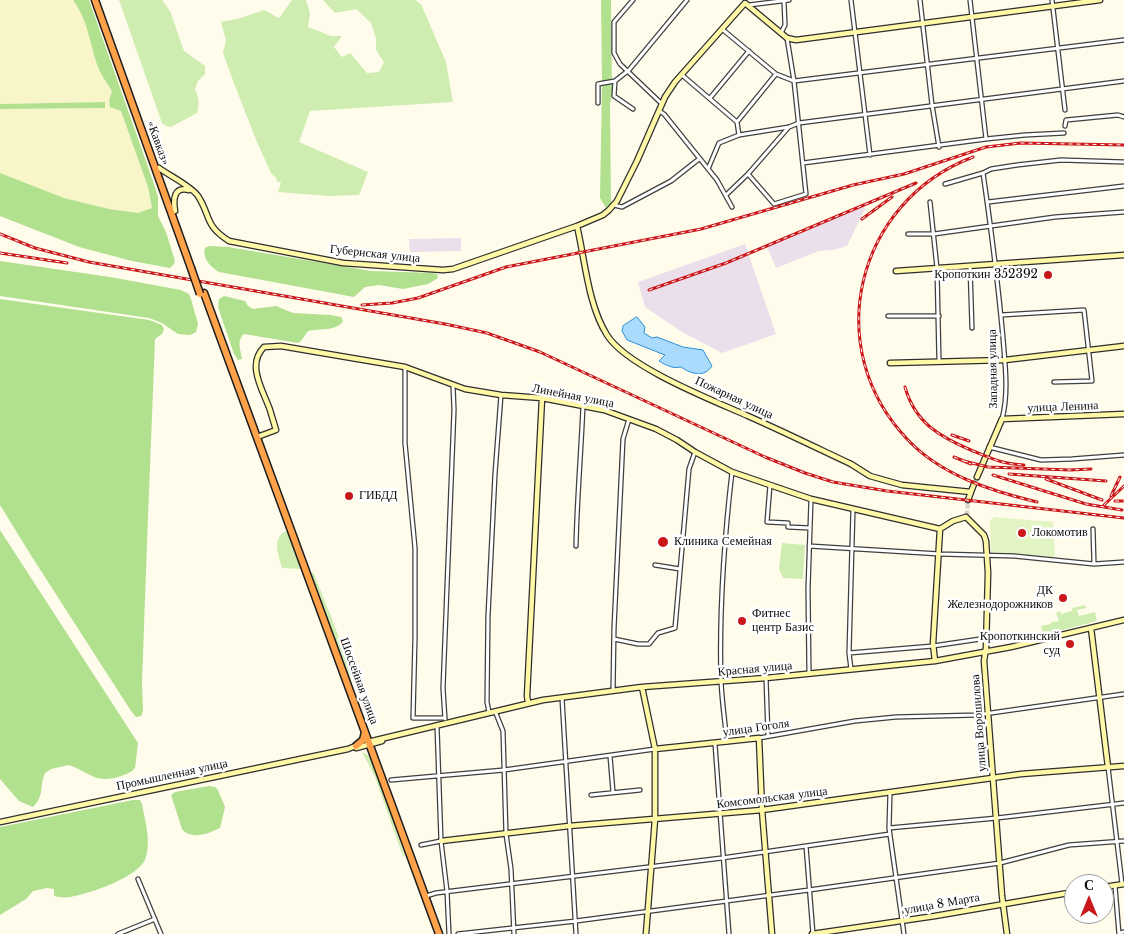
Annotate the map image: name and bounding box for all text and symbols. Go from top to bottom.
street label: «Кавказ» [143,119,173,167]
street label: Губернская улица [329,242,421,266]
place label: Кропоткин 352392 [934,268,1038,282]
marker: Кропоткин 352392 [1042,269,1054,281]
street label: Западная улица [985,329,1001,409]
street label: Пожарная улица [693,374,775,422]
street label: Линейная улица [531,381,615,411]
street label: улица Ленина [1027,399,1099,415]
place label: ГИБДД [359,489,397,503]
marker: ГИБДД [343,490,355,502]
place label: Локомотив [1032,526,1088,540]
marker: Локомотив [1016,527,1028,539]
marker: Клиника Семейная [656,535,670,549]
place label: Клиника Семейная [674,535,772,549]
place label: ДК Железнодорожников [947,584,1053,612]
marker: ДК Железнодорожников [1057,592,1069,604]
place label: Фитнес центр Базис [752,607,814,635]
marker: Фитнес центр Базис [736,615,748,627]
place label: Кропоткинский суд [980,630,1060,658]
street label: Шоссейная улица [337,636,381,726]
marker: Кропоткинский суд [1064,638,1076,650]
street label: Красная улица [717,659,793,679]
street label: улица Ворошилова [968,674,990,772]
street label: улица Гоголя [722,716,790,740]
street label: Промышленная улица [115,756,229,794]
street label: Комсомольская улица [716,784,828,812]
north arrow [1064,874,1114,924]
text: С [1084,876,1094,894]
street label: улица 8 Марта [903,890,981,918]

